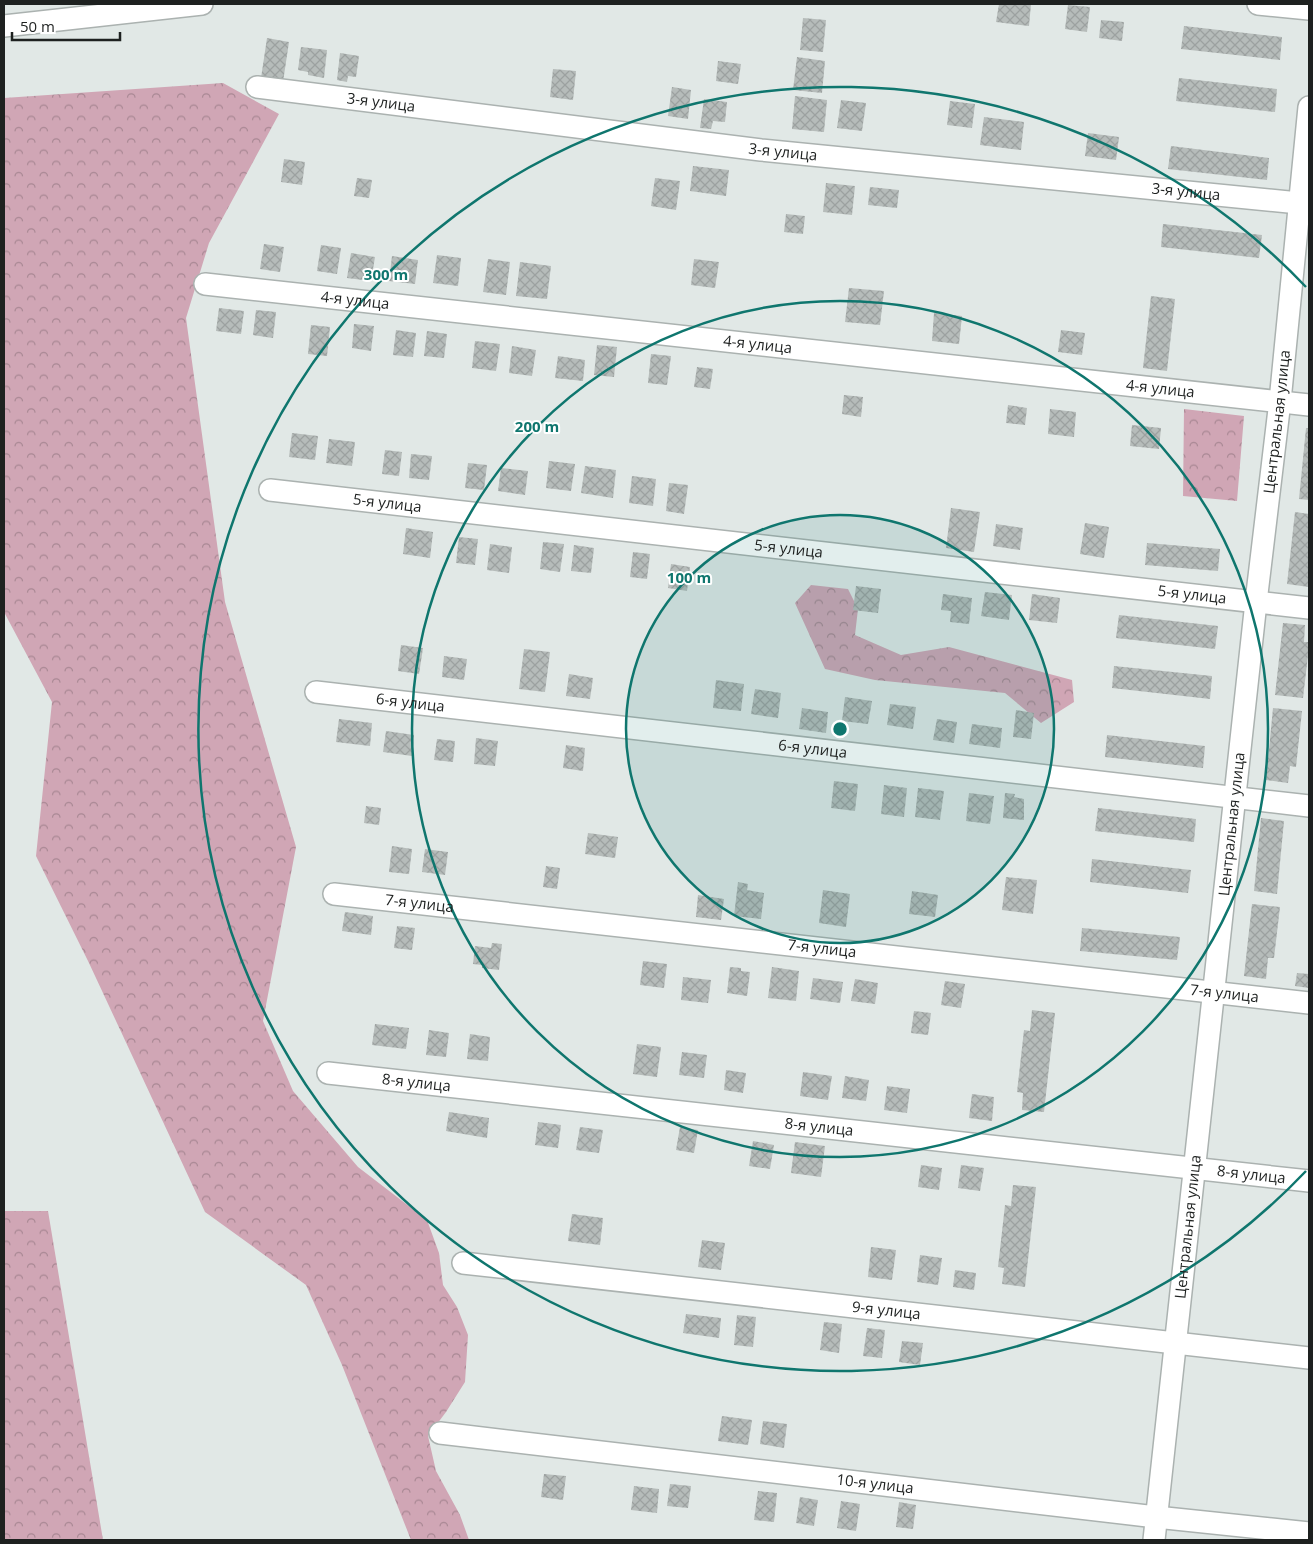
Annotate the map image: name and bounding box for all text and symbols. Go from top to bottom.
scale bar [12,10,120,42]
text: 50 m [20,16,55,36]
street label: 3-я улица [346,87,417,116]
street label: 3-я улица [748,138,818,165]
street label: 3-я улица [1151,178,1221,204]
text: 300 m [364,264,408,284]
street label: 4-я улица [320,286,391,313]
street label: 4-я улица [722,330,793,357]
street label: Центральная улица [1258,349,1294,495]
street label: 4-я улица [1125,374,1196,401]
text: 200 m [515,416,559,436]
street label: 5-я улица [352,488,423,516]
street label: 5-я улица [753,534,824,562]
text: 100 m [667,567,711,587]
street label: 5-я улица [1157,580,1228,608]
street label: 6-я улица [375,688,446,716]
centre of rings [831,720,849,738]
street label: 6-я улица [777,734,848,762]
street label: Центральная улица [1213,751,1249,897]
street label: 7-я улица [384,889,455,916]
street label: 7-я улица [787,934,857,961]
street label: 7-я улица [1189,979,1260,1006]
street label: 8-я улица [381,1068,452,1095]
street label: 8-я улица [784,1112,855,1140]
street label: Центральная улица [1169,1154,1205,1300]
street label: 8-я улица [1216,1160,1287,1187]
street label: 9-я улица [851,1296,922,1323]
street label: 10-я улица [835,1469,915,1497]

